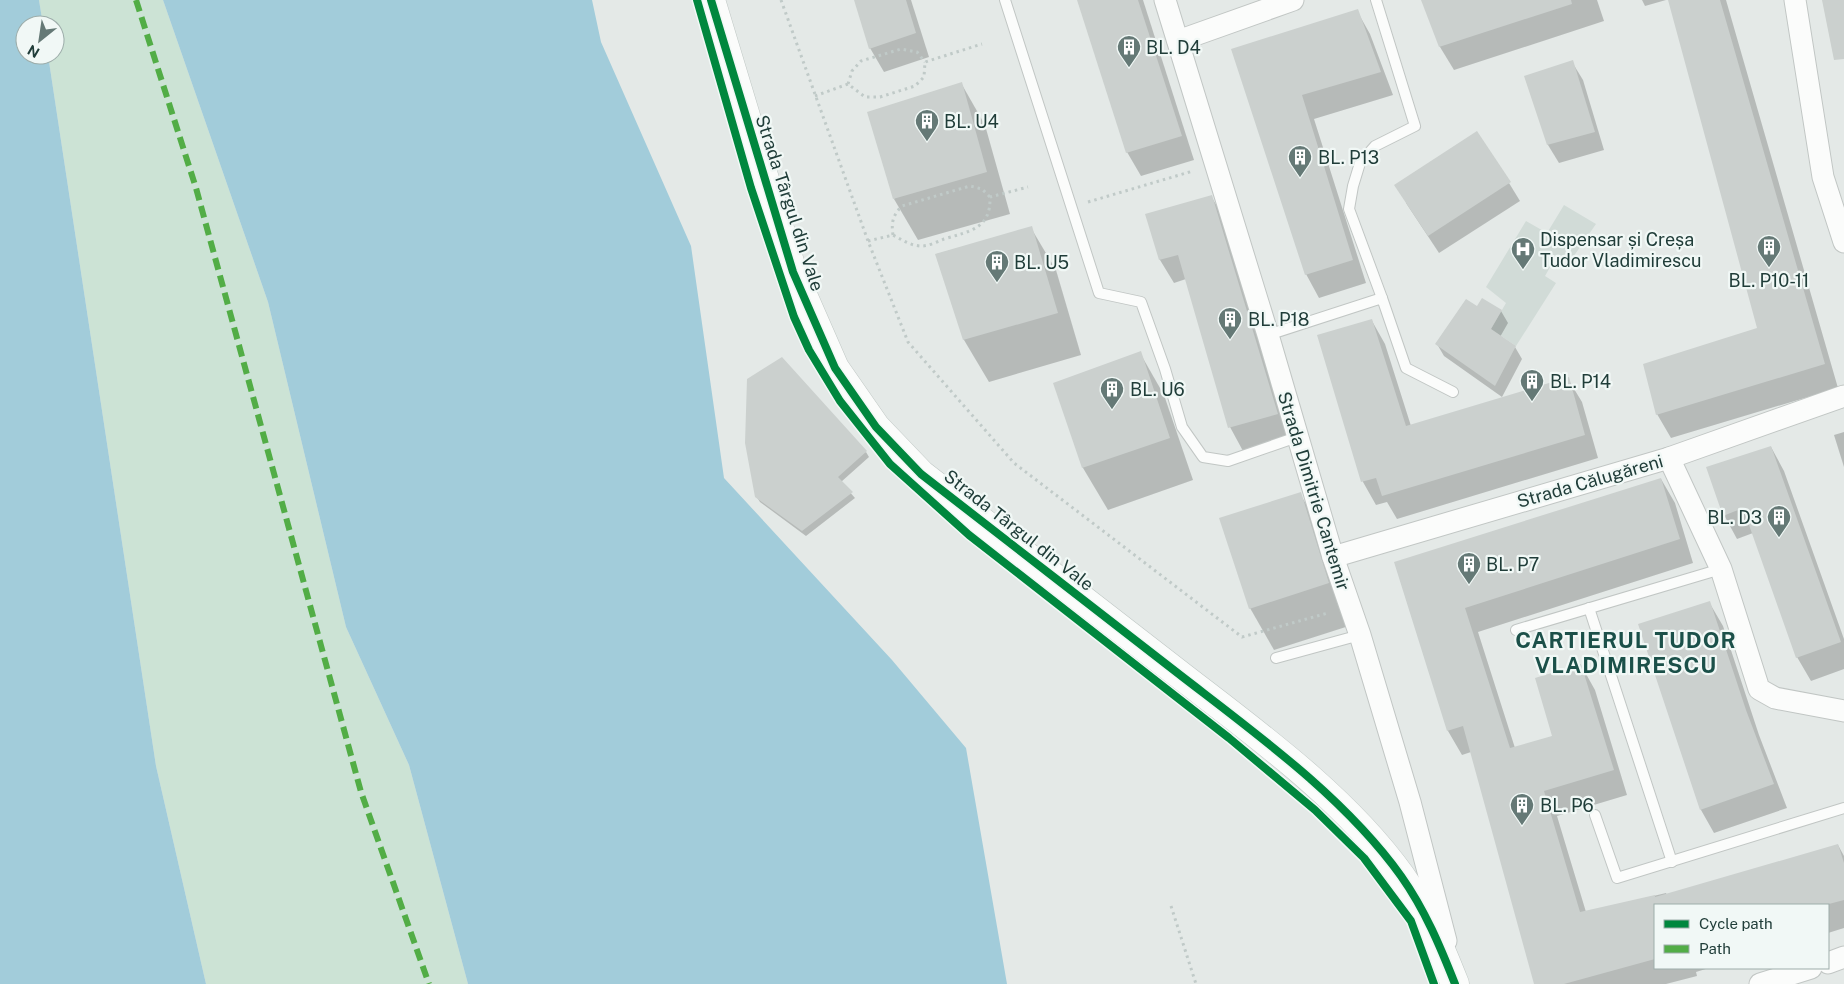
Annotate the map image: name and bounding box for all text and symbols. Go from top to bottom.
north arrow [15,15,65,65]
building icon: BL. D4 [1116,34,1142,68]
place label: BL. D4 [1146,37,1201,58]
text: N [25,42,42,61]
building icon: BL. U4 [914,108,940,142]
place label: BL. U4 [944,111,999,132]
street label: Strada Târgul din Vale [752,112,828,294]
building icon: BL. P13 [1287,144,1313,178]
place label: BL. P13 [1318,147,1379,168]
place label: Dispensar și Creșa Tudor Vladimirescu [1540,229,1701,271]
building icon: BL. P10-11 [1756,234,1782,268]
hospital icon: Dispensar și Creșa Tudor Vladimirescu [1510,236,1536,270]
building icon: BL. U5 [984,249,1010,283]
place label: BL. U5 [1014,252,1069,273]
place label: BL. P10-11 [1729,270,1809,291]
building icon: BL. P18 [1217,306,1243,340]
place label: BL. P18 [1248,309,1309,330]
building icon: BL. P14 [1519,368,1545,402]
place label: BL. P14 [1550,371,1611,392]
building icon: BL. U6 [1099,376,1125,410]
place label: BL. U6 [1130,379,1185,400]
street label: Strada Dimitrie Cantemir [1274,389,1354,593]
street label: Strada Călugăreni [1515,450,1665,512]
street label: Strada Târgul din Vale [940,465,1098,595]
building icon: BL. D3 [1766,504,1792,538]
place label: BL. D3 [1707,507,1762,528]
building icon: BL. P7 [1456,551,1482,585]
place label: BL. P7 [1486,554,1539,575]
district label: CARTIERUL TUDOR VLADIMIRESCU [1515,627,1737,678]
building icon: BL. P6 [1509,792,1535,826]
place label: BL. P6 [1540,795,1594,816]
legend [1654,904,1829,969]
text: Cycle path [1699,915,1773,932]
text: Path [1699,940,1731,957]

